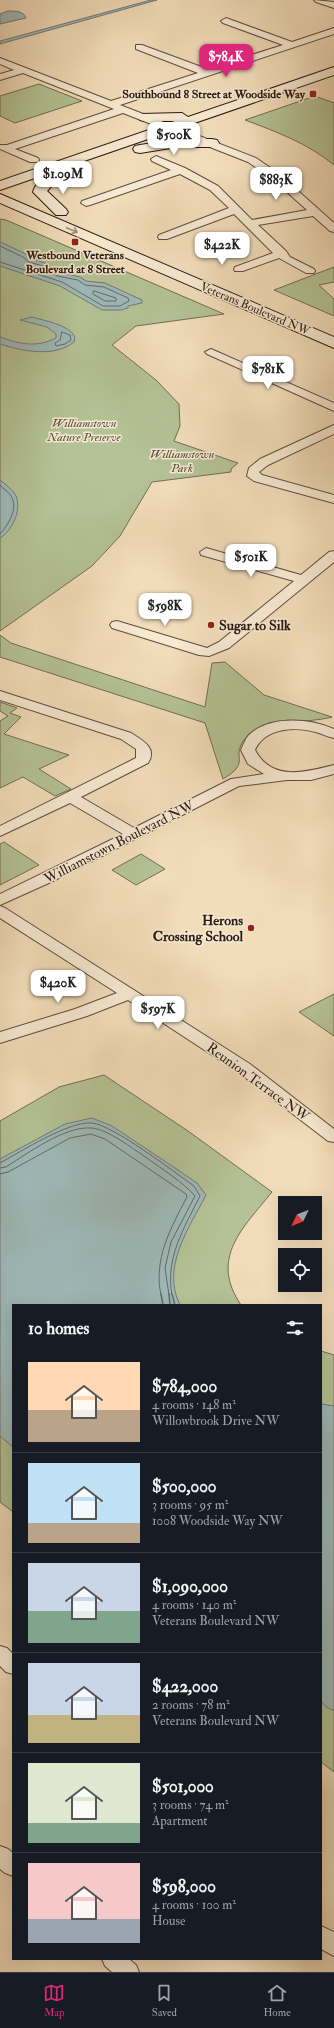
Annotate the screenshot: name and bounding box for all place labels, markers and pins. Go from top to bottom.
pin: $784K [198,44,254,78]
place label: Southbound 8 Street at Woodside Way [122,87,306,102]
marker: Southbound 8 Street at Woodside Way [308,89,318,99]
pin: $500K [146,122,202,156]
pin: $1.09M [30,161,96,195]
pin: $883K [248,167,304,201]
pin: $422K [194,232,250,266]
marker: Westbound Veterans Boulevard at 8 Street [70,237,80,247]
place label: Westbound Veterans Boulevard at 8 Street [25,248,125,277]
pin: $781K [240,356,296,390]
pin: $501K [223,544,279,578]
pin: $598K [137,593,193,627]
place label: Sugar to Silk [219,617,291,635]
marker: Sugar to Silk [206,620,216,630]
place label: Herons Crossing School [153,912,243,946]
marker: Herons Crossing School [246,923,256,933]
pin: $420K [30,970,86,1004]
pin: $597K [130,996,186,1030]

